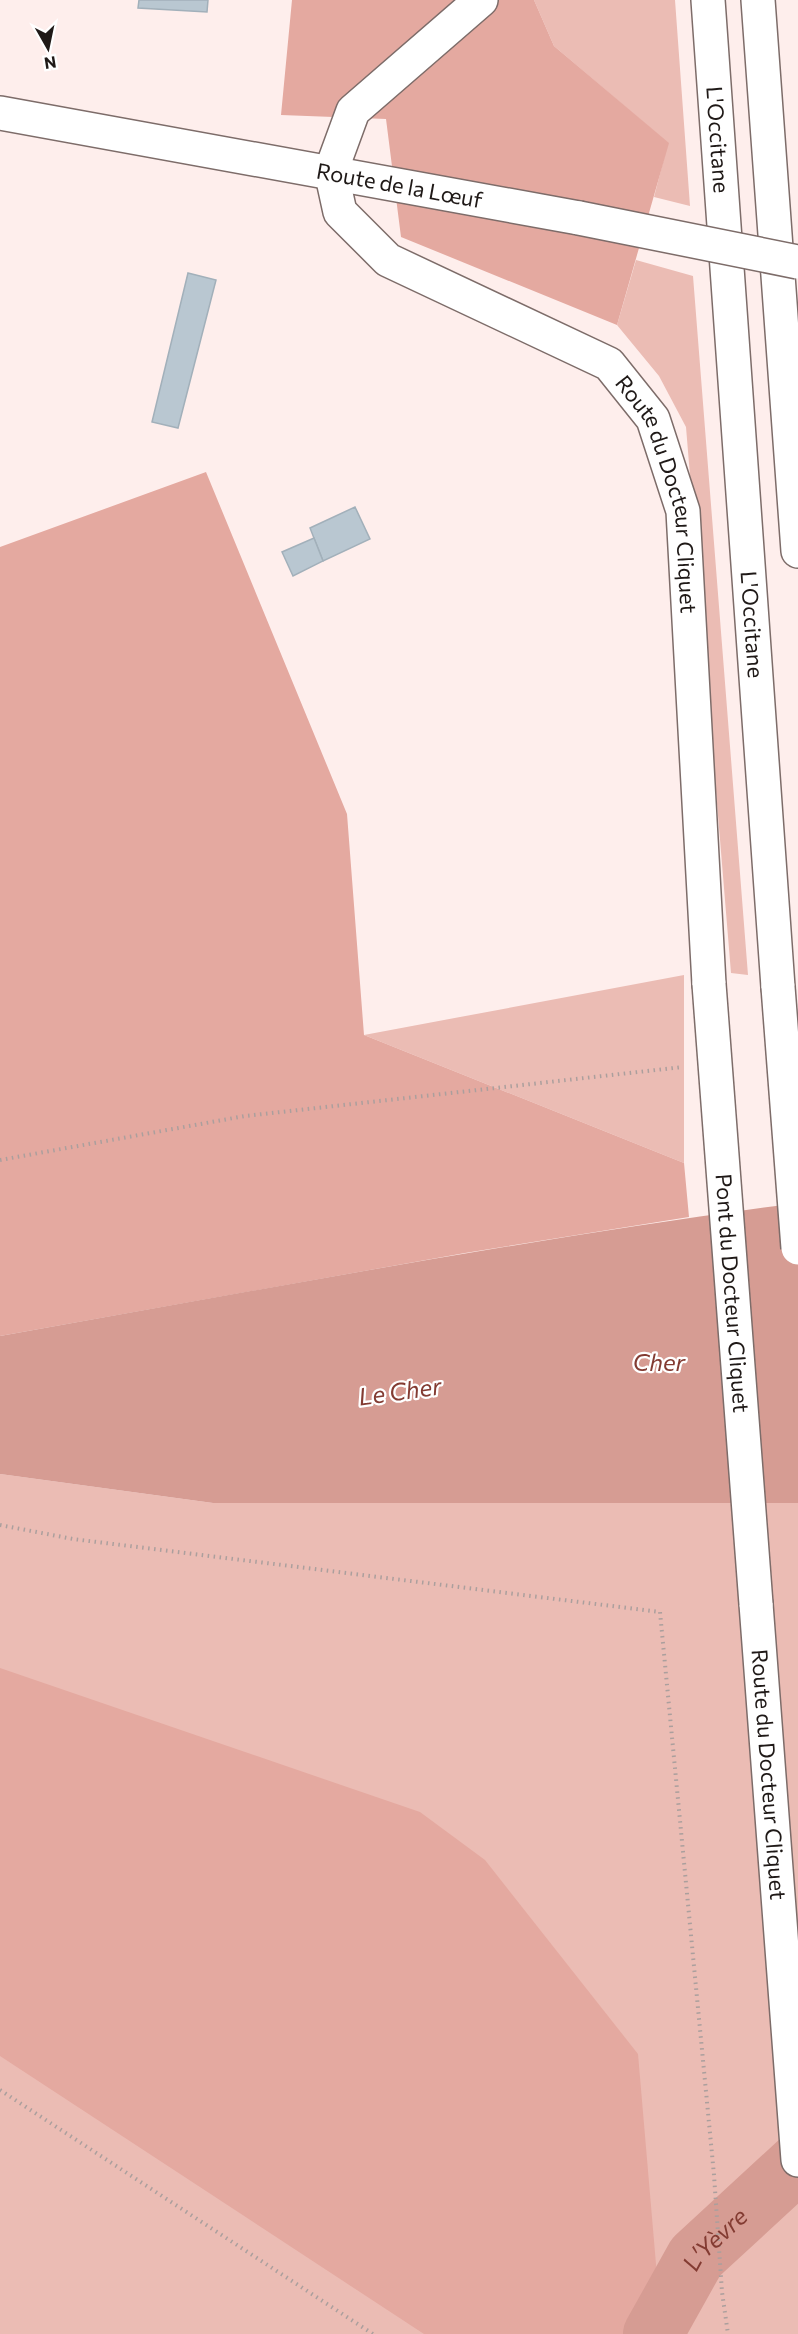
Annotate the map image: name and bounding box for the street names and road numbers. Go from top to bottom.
street label: L'Occitane [701,85,736,194]
street label: Route de la Lœuf [314,157,485,213]
street label: Route du Docteur Cliquet [610,369,703,614]
street label: L'Occitane [736,570,770,679]
street label: Pont du Docteur Cliquet [710,1173,755,1414]
street label: Route du Docteur Cliquet [746,1648,792,1901]

